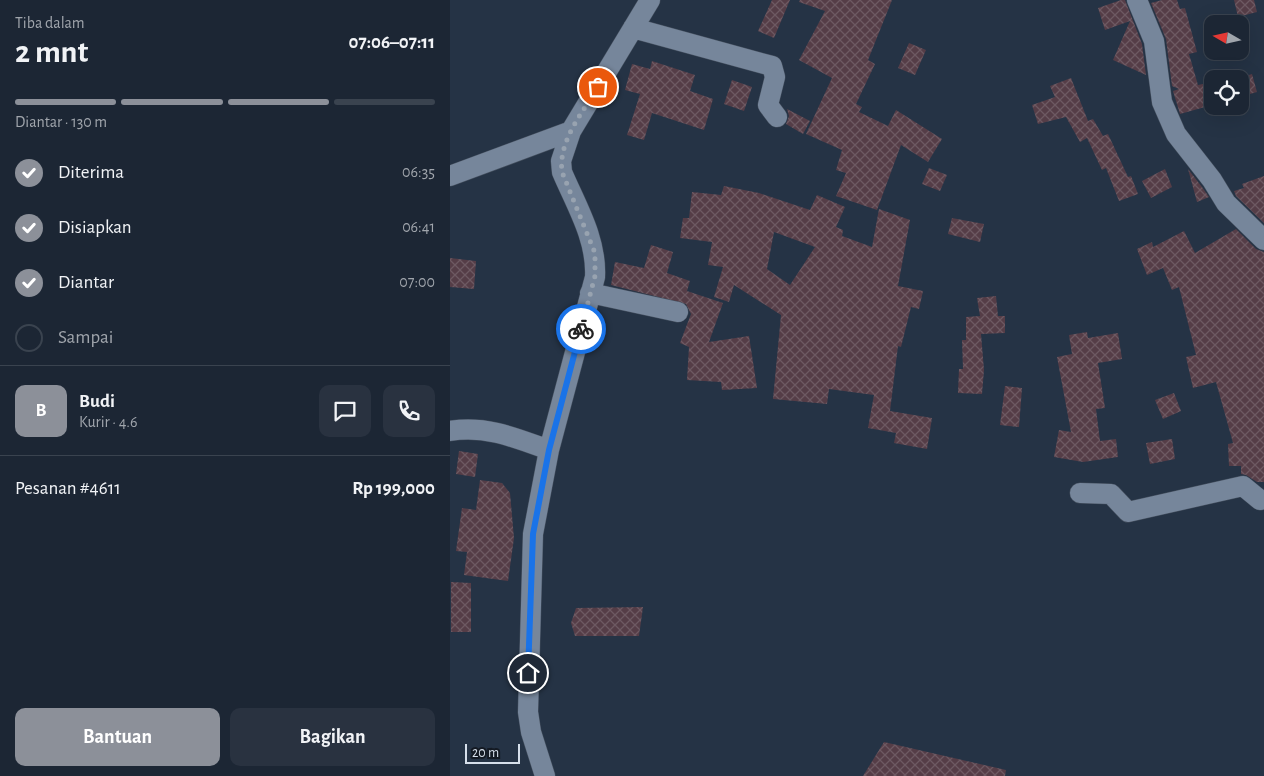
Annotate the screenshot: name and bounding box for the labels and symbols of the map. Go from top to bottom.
north arrow [1204,15,1249,60]
pin [577,66,619,108]
courier [556,304,606,354]
pin [507,652,549,694]
scale bar [465,741,520,764]

